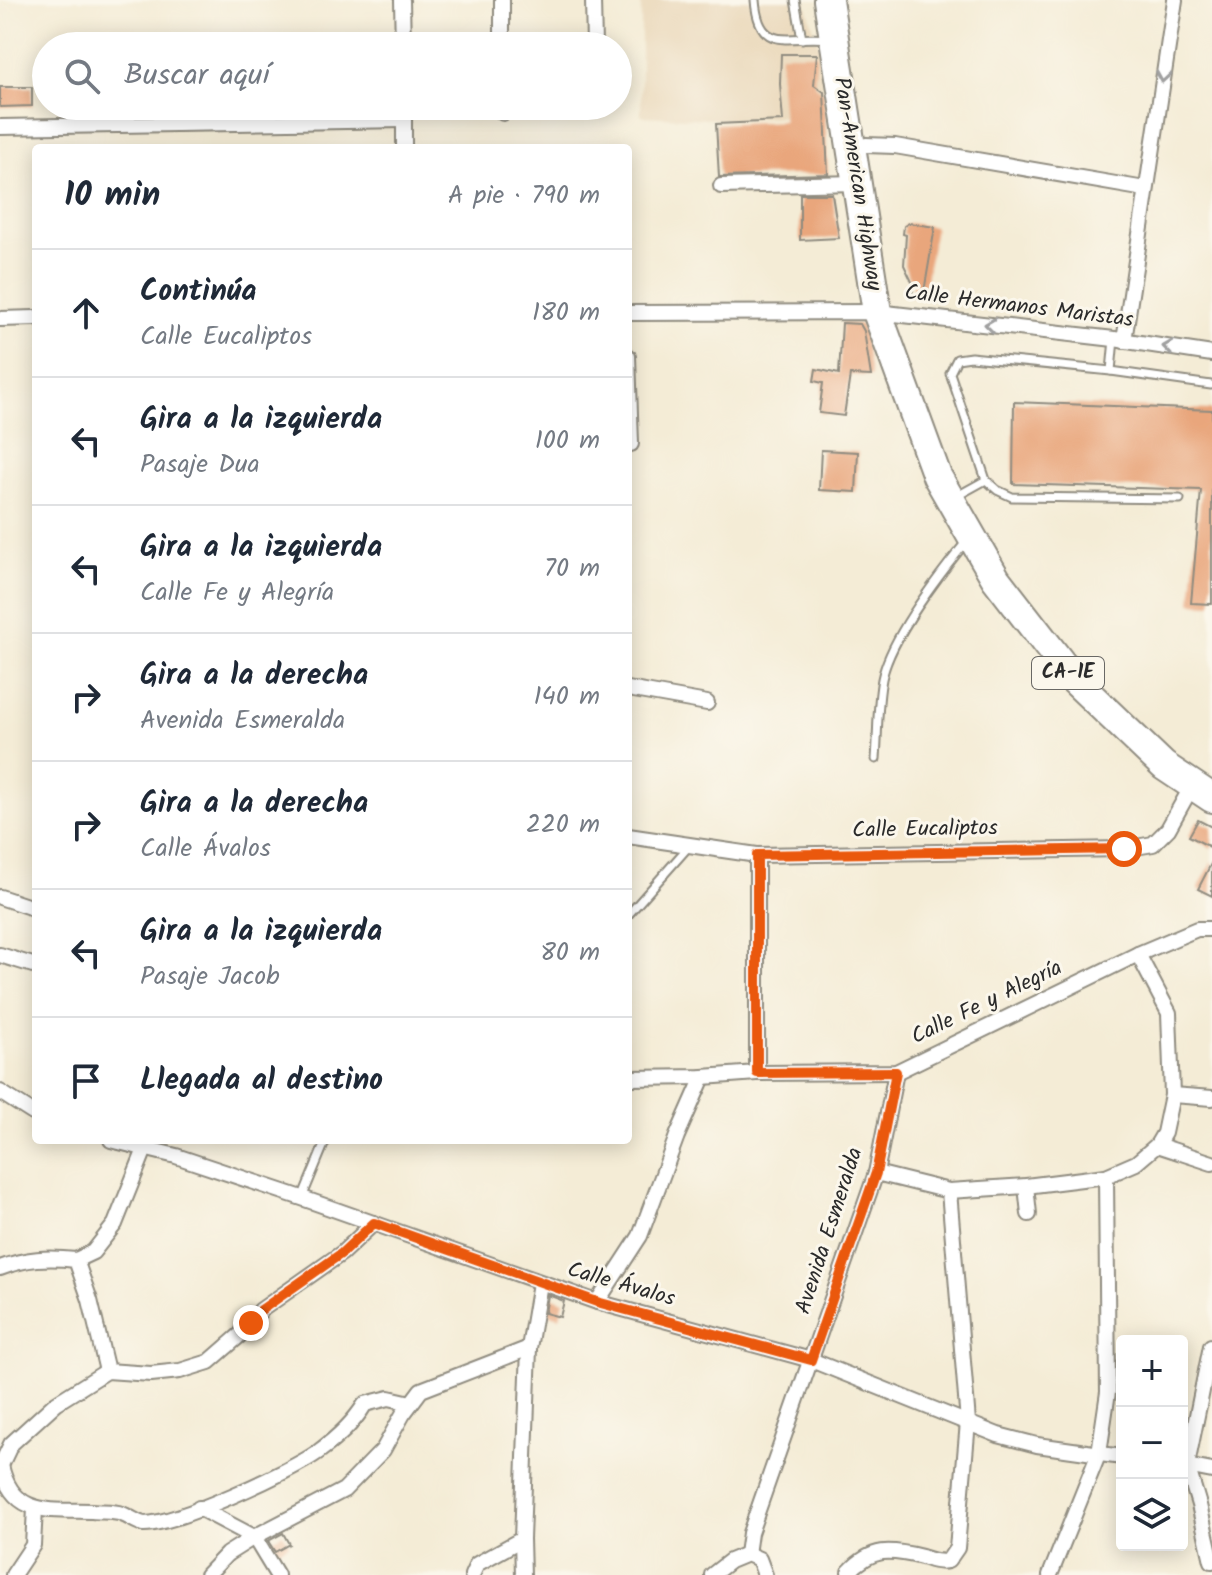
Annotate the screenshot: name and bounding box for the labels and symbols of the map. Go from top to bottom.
one-way arrow [1155,70,1172,84]
street label: Pan-American Highway [823,75,891,294]
street label: Calle Hermanos Maristas [903,276,1136,338]
one-way arrow [984,317,997,334]
one-way arrow [1161,339,1175,356]
road number: CA-1E [1032,657,1104,689]
street label: Calle Eucaliptos [852,811,999,849]
route start [1106,831,1142,867]
street label: Calle Fe y Alegría [905,951,1069,1055]
street label: Avenida Esmeralda [787,1143,873,1319]
street label: Calle Ávalos [563,1253,680,1317]
route end [233,1305,269,1341]

